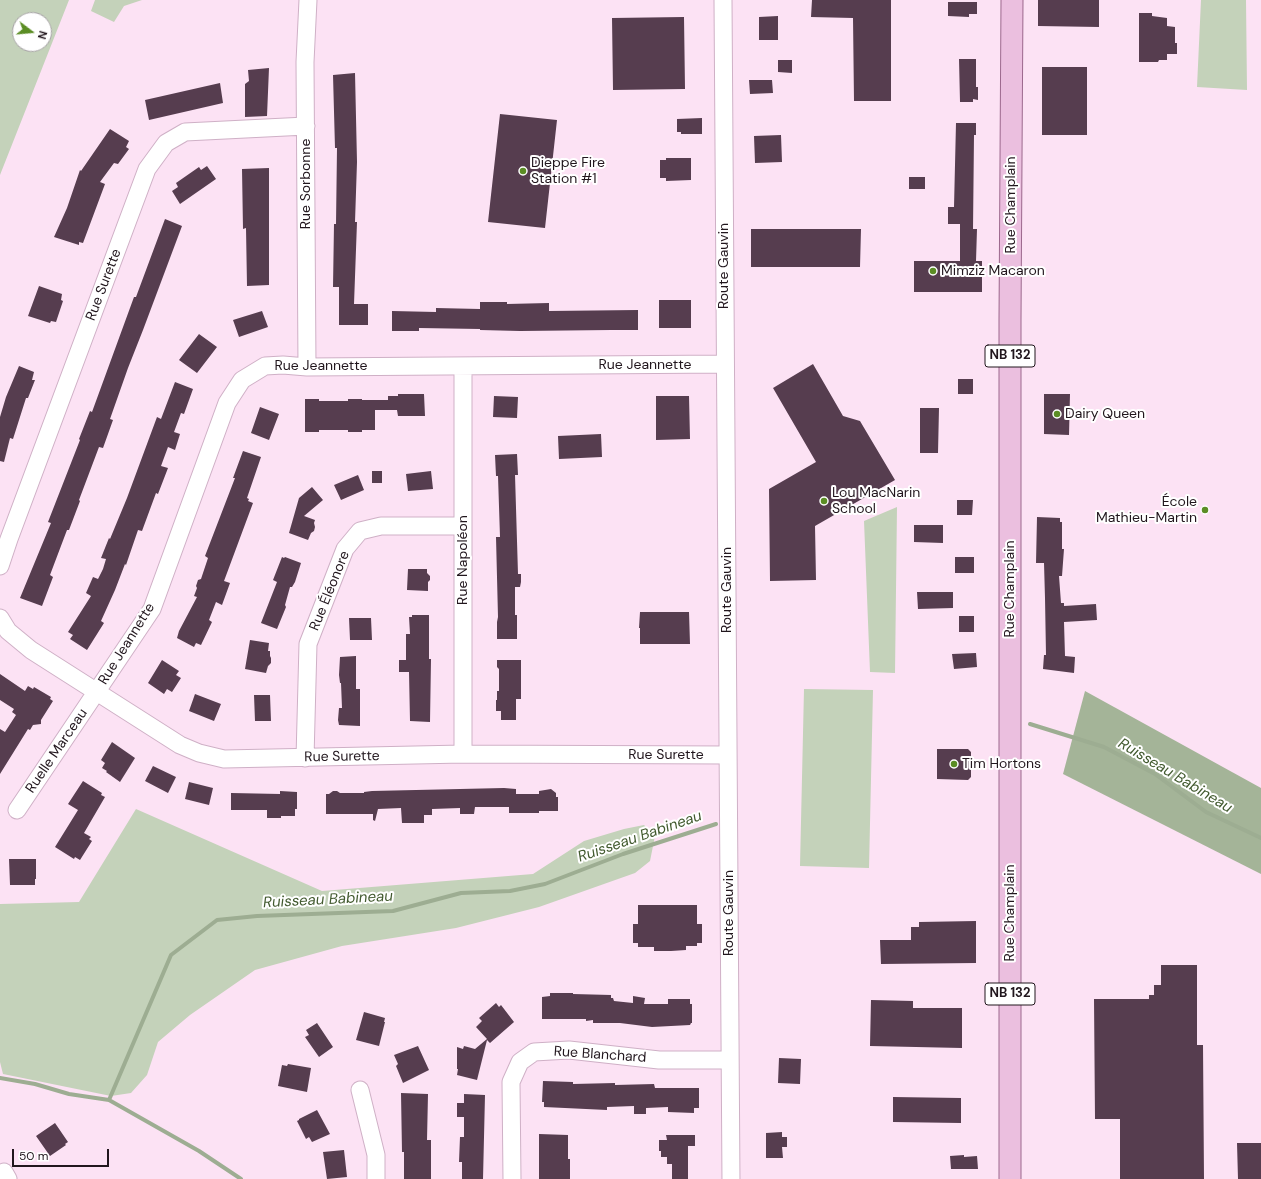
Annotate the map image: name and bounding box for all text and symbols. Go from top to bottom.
north arrow [12,12,52,52]
text: N [35,29,50,41]
street label: Rue Sorbonne [298,139,314,229]
place label: Dieppe Fire Station #1 [531,155,605,188]
street label: Rue Champlain [1003,156,1019,254]
marker: Dieppe Fire Station #1 [518,166,528,176]
street label: Route Gauvin [716,223,732,309]
street label: Rue Surette [83,247,125,323]
place label: Mimziz Macaron [941,263,1045,279]
marker: Mimziz Macaron [928,266,938,276]
road number: NB 132 [985,345,1035,367]
street label: Rue Jeannette [598,357,692,373]
street label: Rue Jeannette [274,358,368,374]
place label: Dairy Queen [1065,406,1145,422]
marker: Dairy Queen [1052,409,1062,419]
place label: Lou MacNarin School [832,485,920,518]
place label: École Mathieu-Martin [1096,494,1197,526]
marker: Lou MacNarin School [819,496,829,506]
marker: École Mathieu-Martin [1200,505,1210,515]
street label: Rue Napoléon [455,515,471,605]
street label: Rue Champlain [1002,540,1018,638]
street label: Route Gauvin [719,547,735,633]
street label: Rue Éléonore [306,549,354,633]
street label: Rue Jeannette [95,600,159,688]
street label: Ruelle Marceau [23,706,91,796]
water label: Ruisseau Babineau [1115,735,1235,817]
street label: Rue Surette [628,747,704,763]
street label: Rue Surette [304,748,380,766]
place label: Tim Hortons [962,756,1041,772]
marker: Tim Hortons [949,759,959,769]
water label: Ruisseau Babineau [576,807,704,867]
street label: Rue Champlain [1002,864,1018,962]
street label: Route Gauvin [721,870,737,956]
water label: Ruisseau Babineau [263,888,393,912]
road number: NB 132 [985,983,1035,1005]
street label: Rue Blanchard [553,1043,647,1067]
scale bar [14,1141,111,1167]
text: 50 m [19,1148,48,1164]

